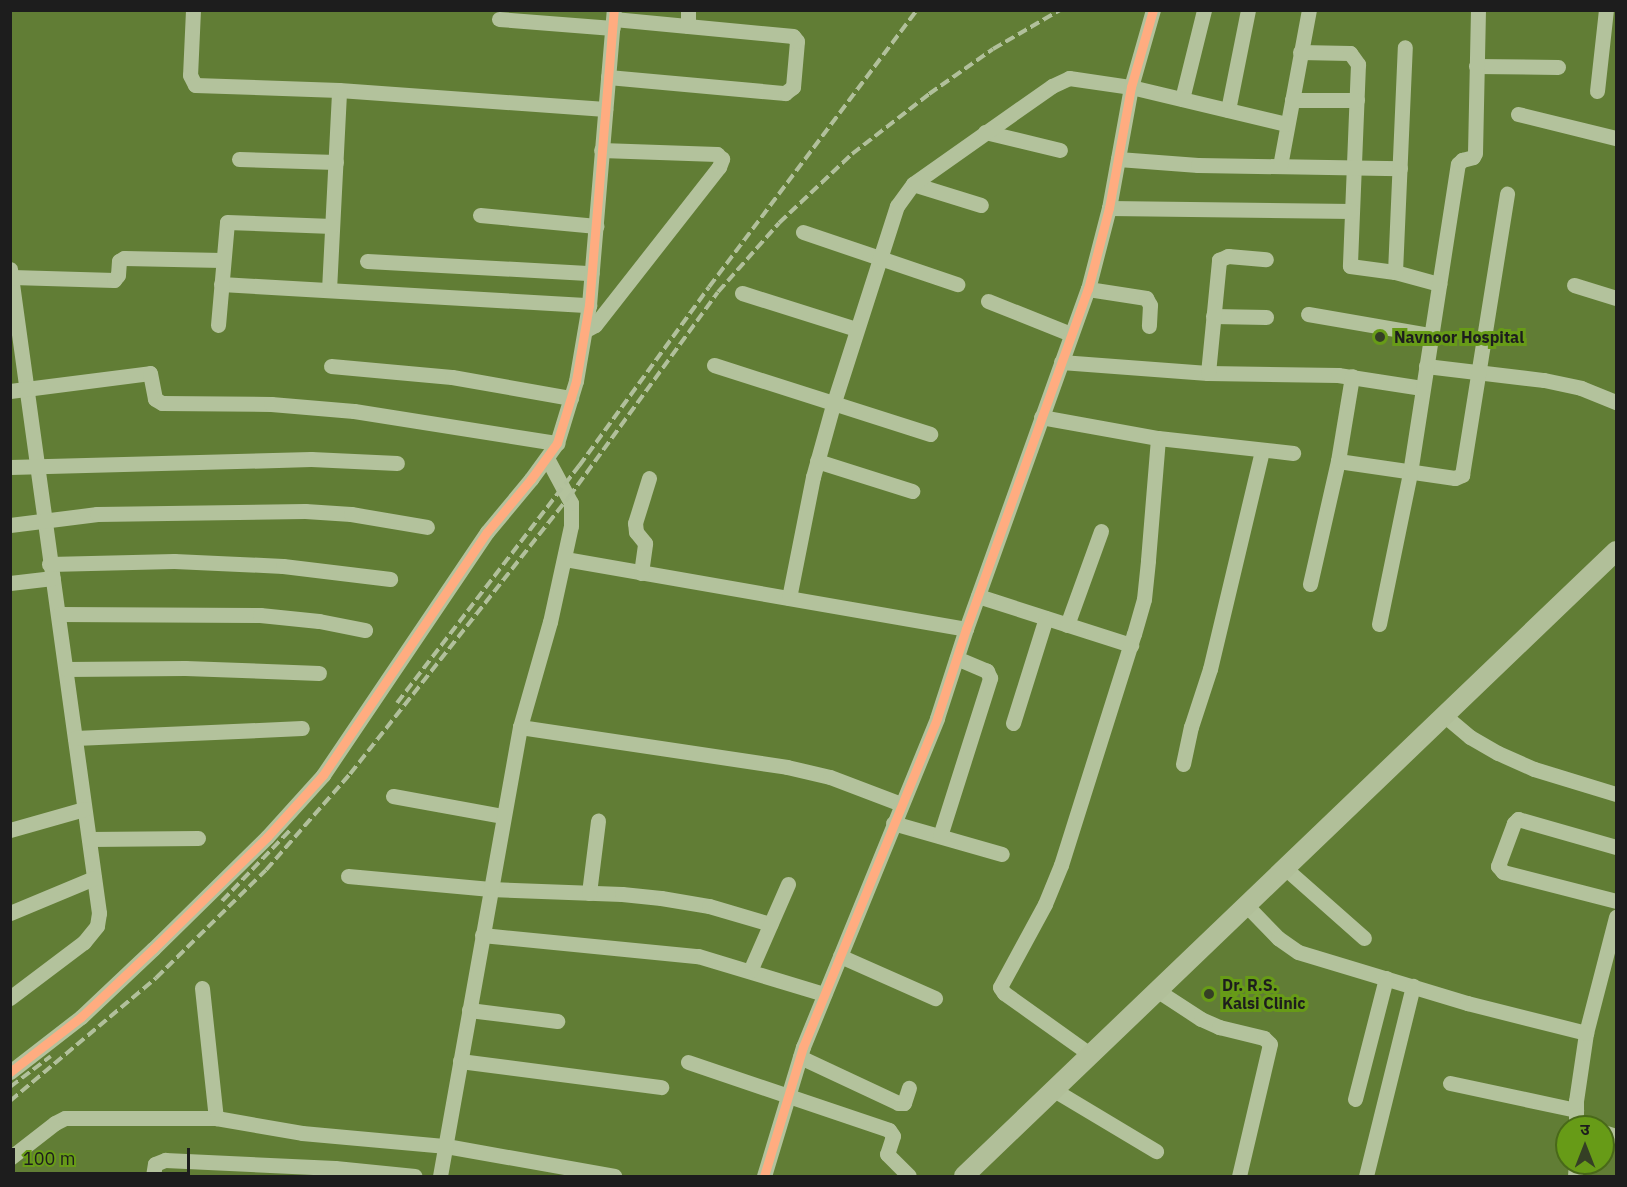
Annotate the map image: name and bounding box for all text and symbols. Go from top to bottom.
place label: Navnoor Hospital [1394,327,1524,347]
marker: Navnoor Hospital [1371,328,1389,346]
place label: Dr. R.S. Kalsi Clinic [1222,975,1306,1013]
marker: Dr. R.S. Kalsi Clinic [1200,985,1218,1003]
north arrow [1555,1115,1615,1175]
text: उ [1580,1119,1590,1139]
scale bar [15,1136,194,1174]
text: 100 m [23,1147,75,1170]

